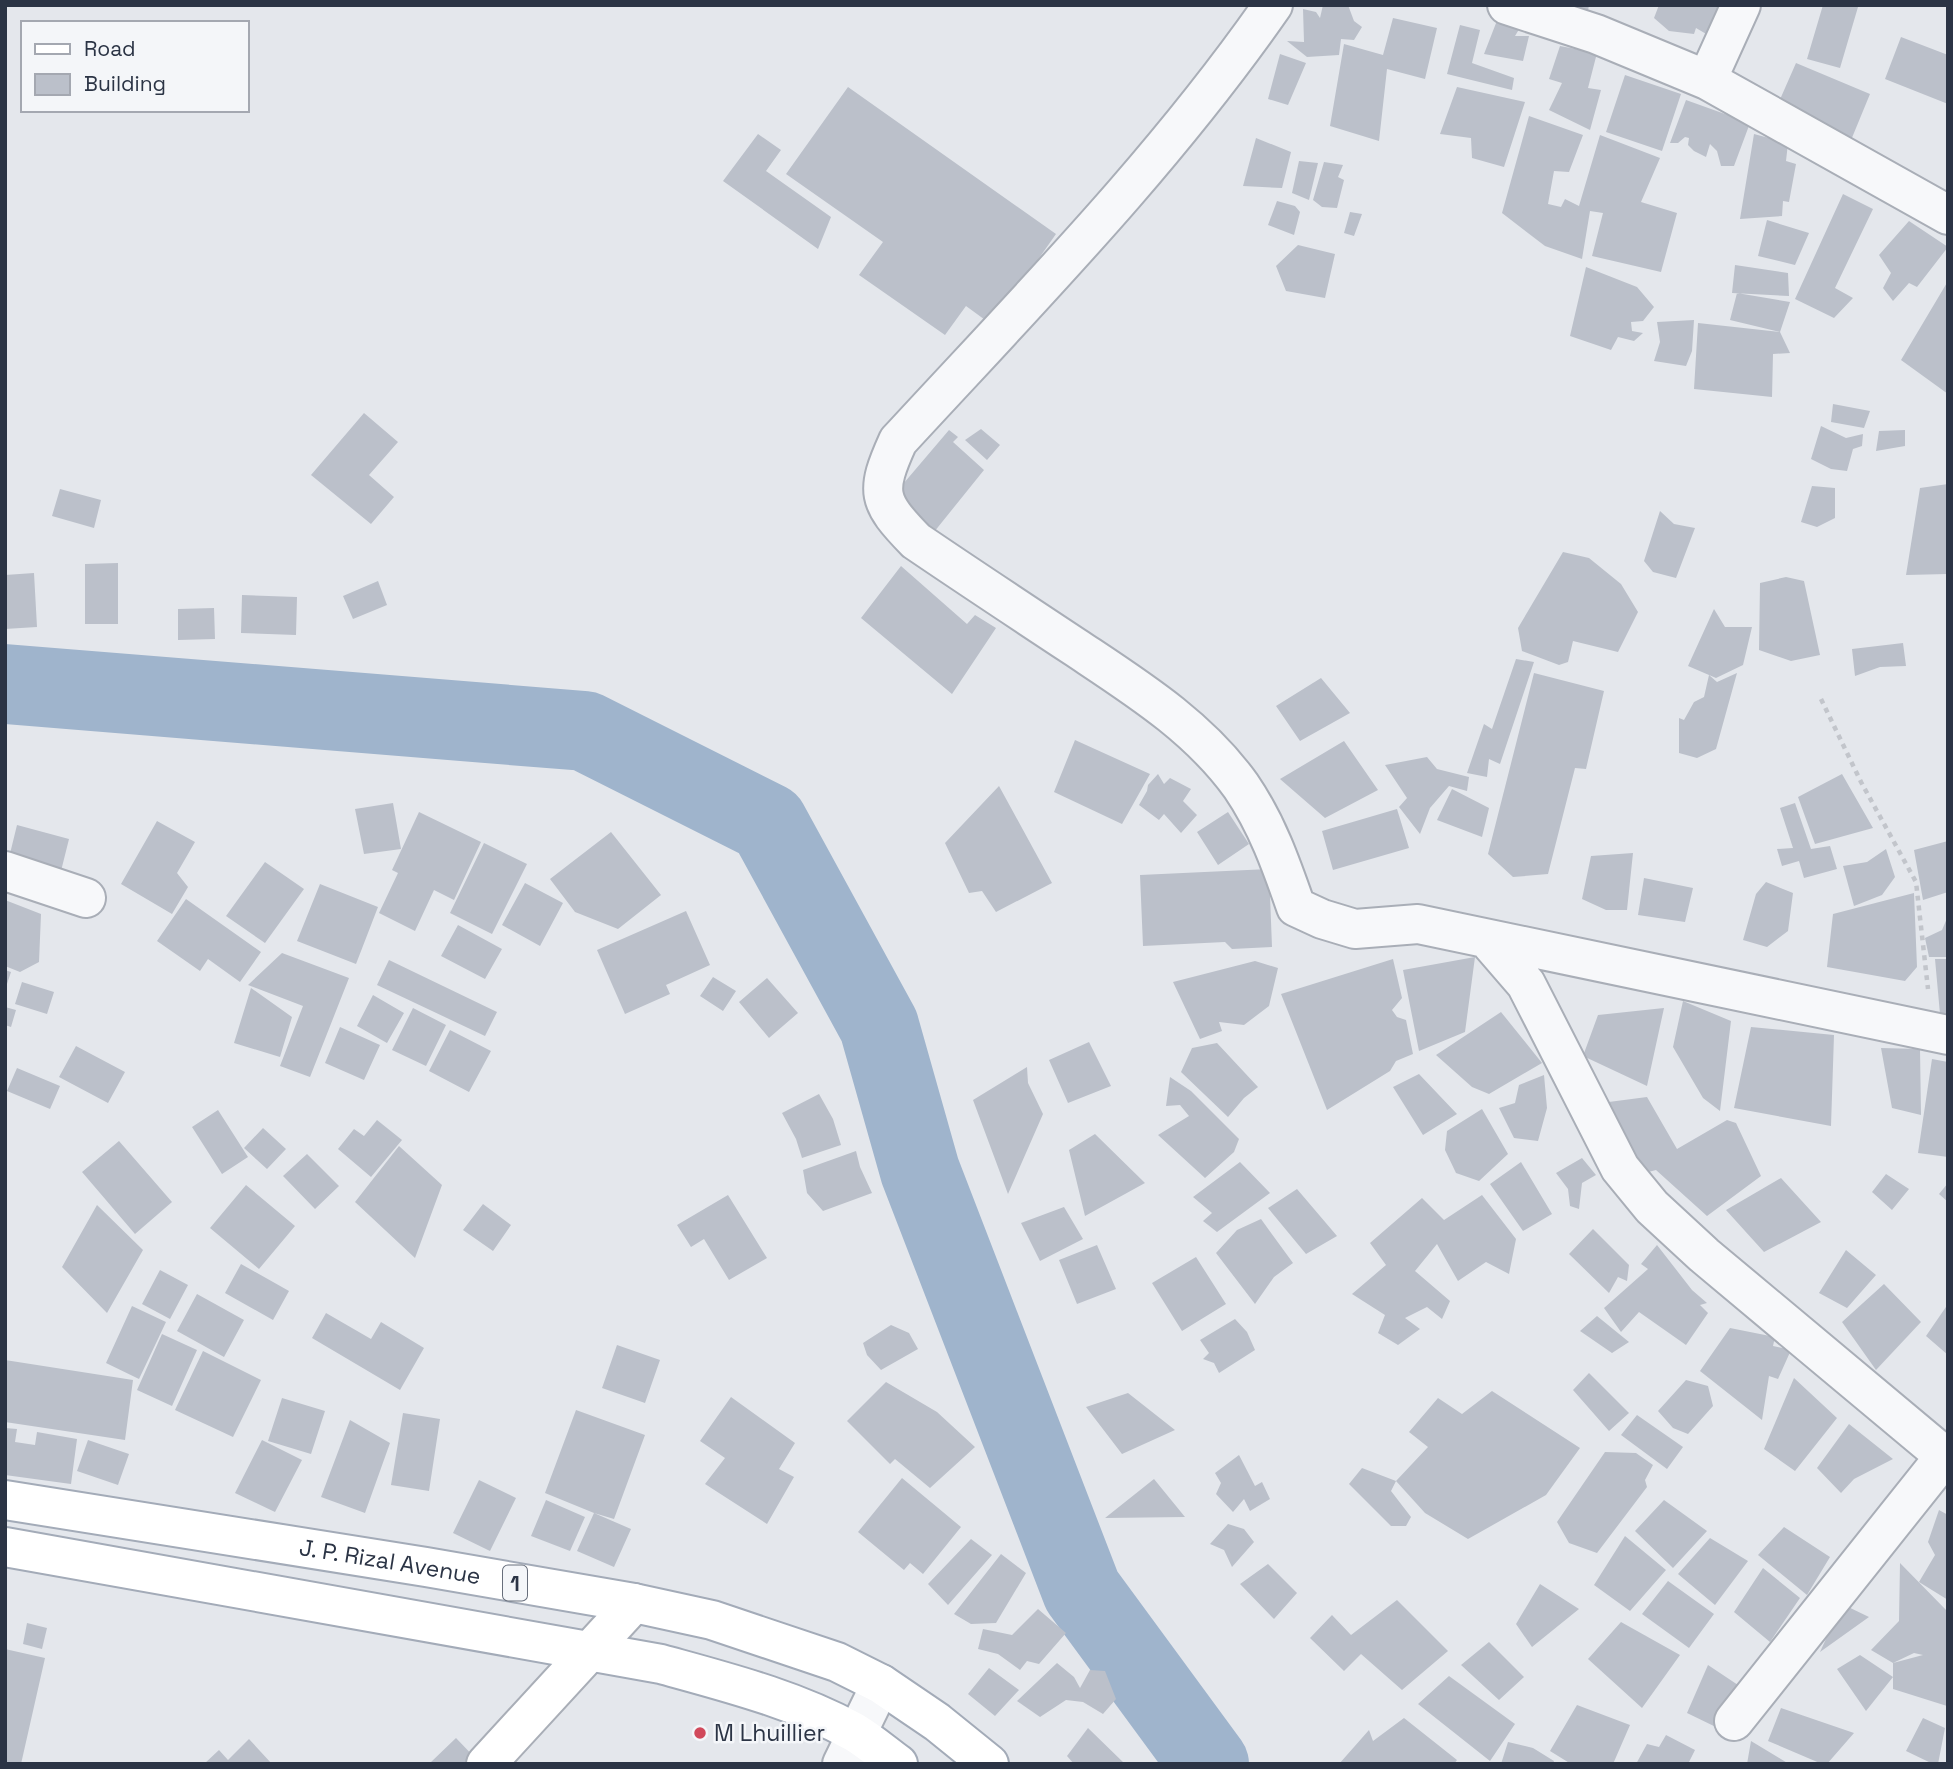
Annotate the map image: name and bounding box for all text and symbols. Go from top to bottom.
legend [21,21,248,112]
text: Road [84,35,136,62]
text: Building [84,70,166,97]
street label: J. P. Rizal Avenue [297,1532,483,1591]
road number: 1 [503,1566,527,1600]
place label: M Lhuillier [714,1718,825,1748]
marker: M Lhuillier [692,1725,708,1741]

